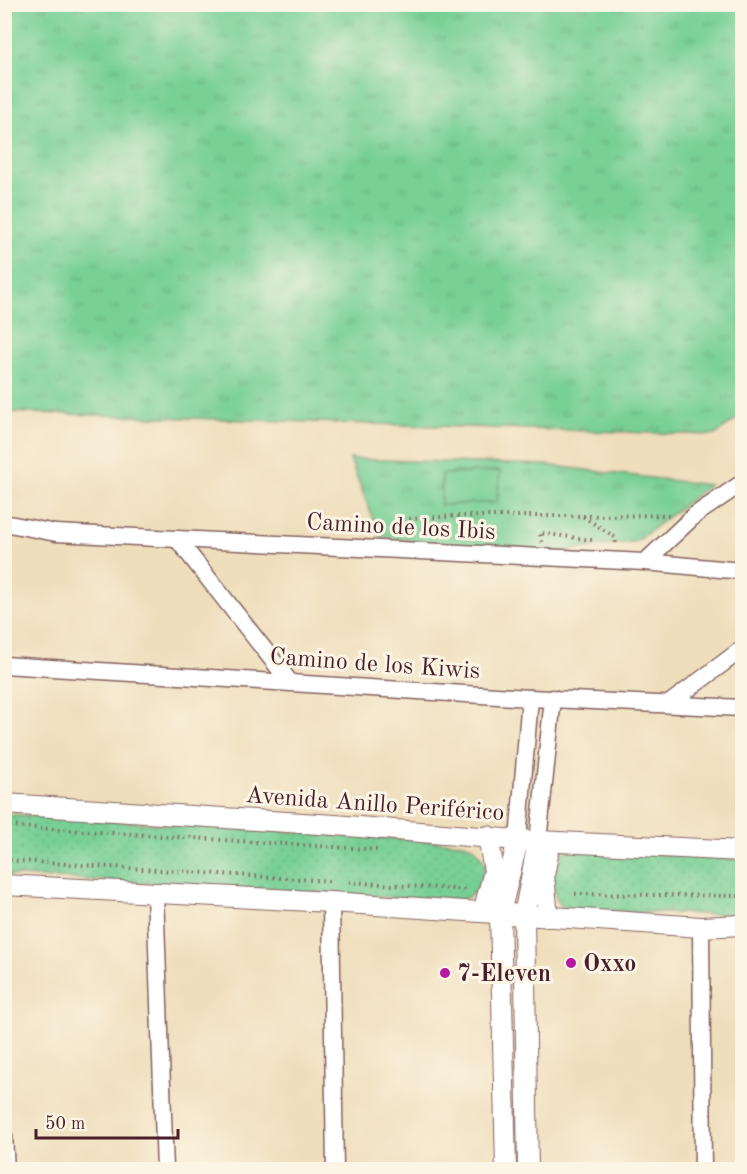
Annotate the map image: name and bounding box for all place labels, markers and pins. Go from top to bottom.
place label: Oxxo [583,953,636,977]
marker: Oxxo [564,956,578,970]
place label: 7-Eleven [457,963,551,987]
marker: 7-Eleven [438,966,452,980]

